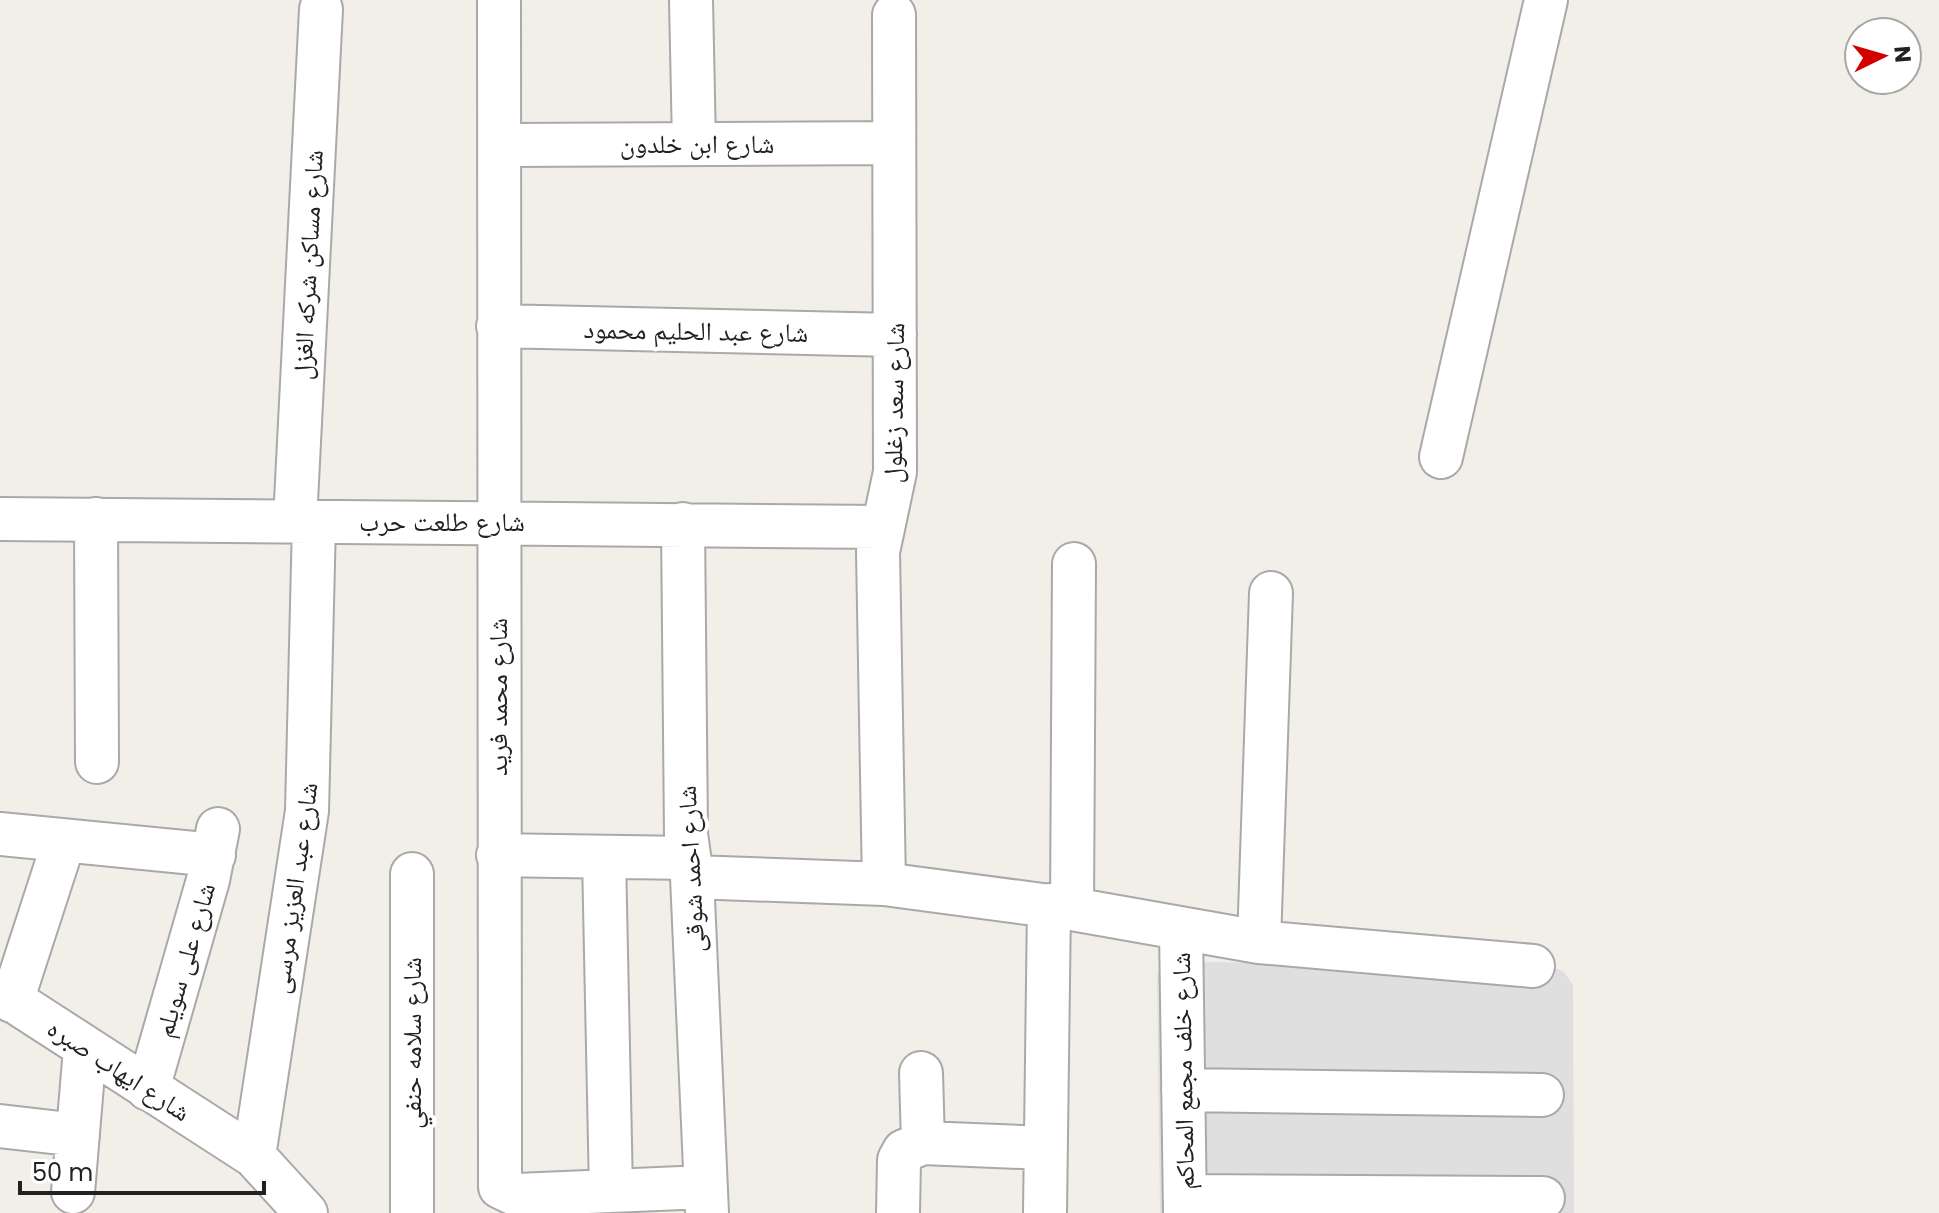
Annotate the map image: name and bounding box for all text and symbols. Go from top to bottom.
north arrow [1843,16,1923,96]
text: N [1886,45,1919,64]
street label: شارع ابن خلدون [620,126,774,162]
street label: شارع مساكن شركه الغزل [284,149,332,381]
street label: شارع عبد الحليم محمود [583,311,809,351]
street label: شارع سعد زغلول [875,322,913,484]
street label: شارع طلعت حرب [359,504,525,540]
street label: شارع محمد فريد [480,618,516,776]
street label: شارع عبد العزيز مرسى [261,780,327,996]
street label: شارع احمد شوقى [669,785,713,953]
street label: شارع على سويلم [146,879,224,1041]
street label: شارع خلف مجمع المحاكم [1163,952,1203,1190]
street label: شارع سلامه حنفي [394,957,433,1129]
street label: شارع ايهاب صبره [40,1010,198,1130]
scale bar [20,1145,264,1195]
text: 50 m [32,1156,93,1189]

